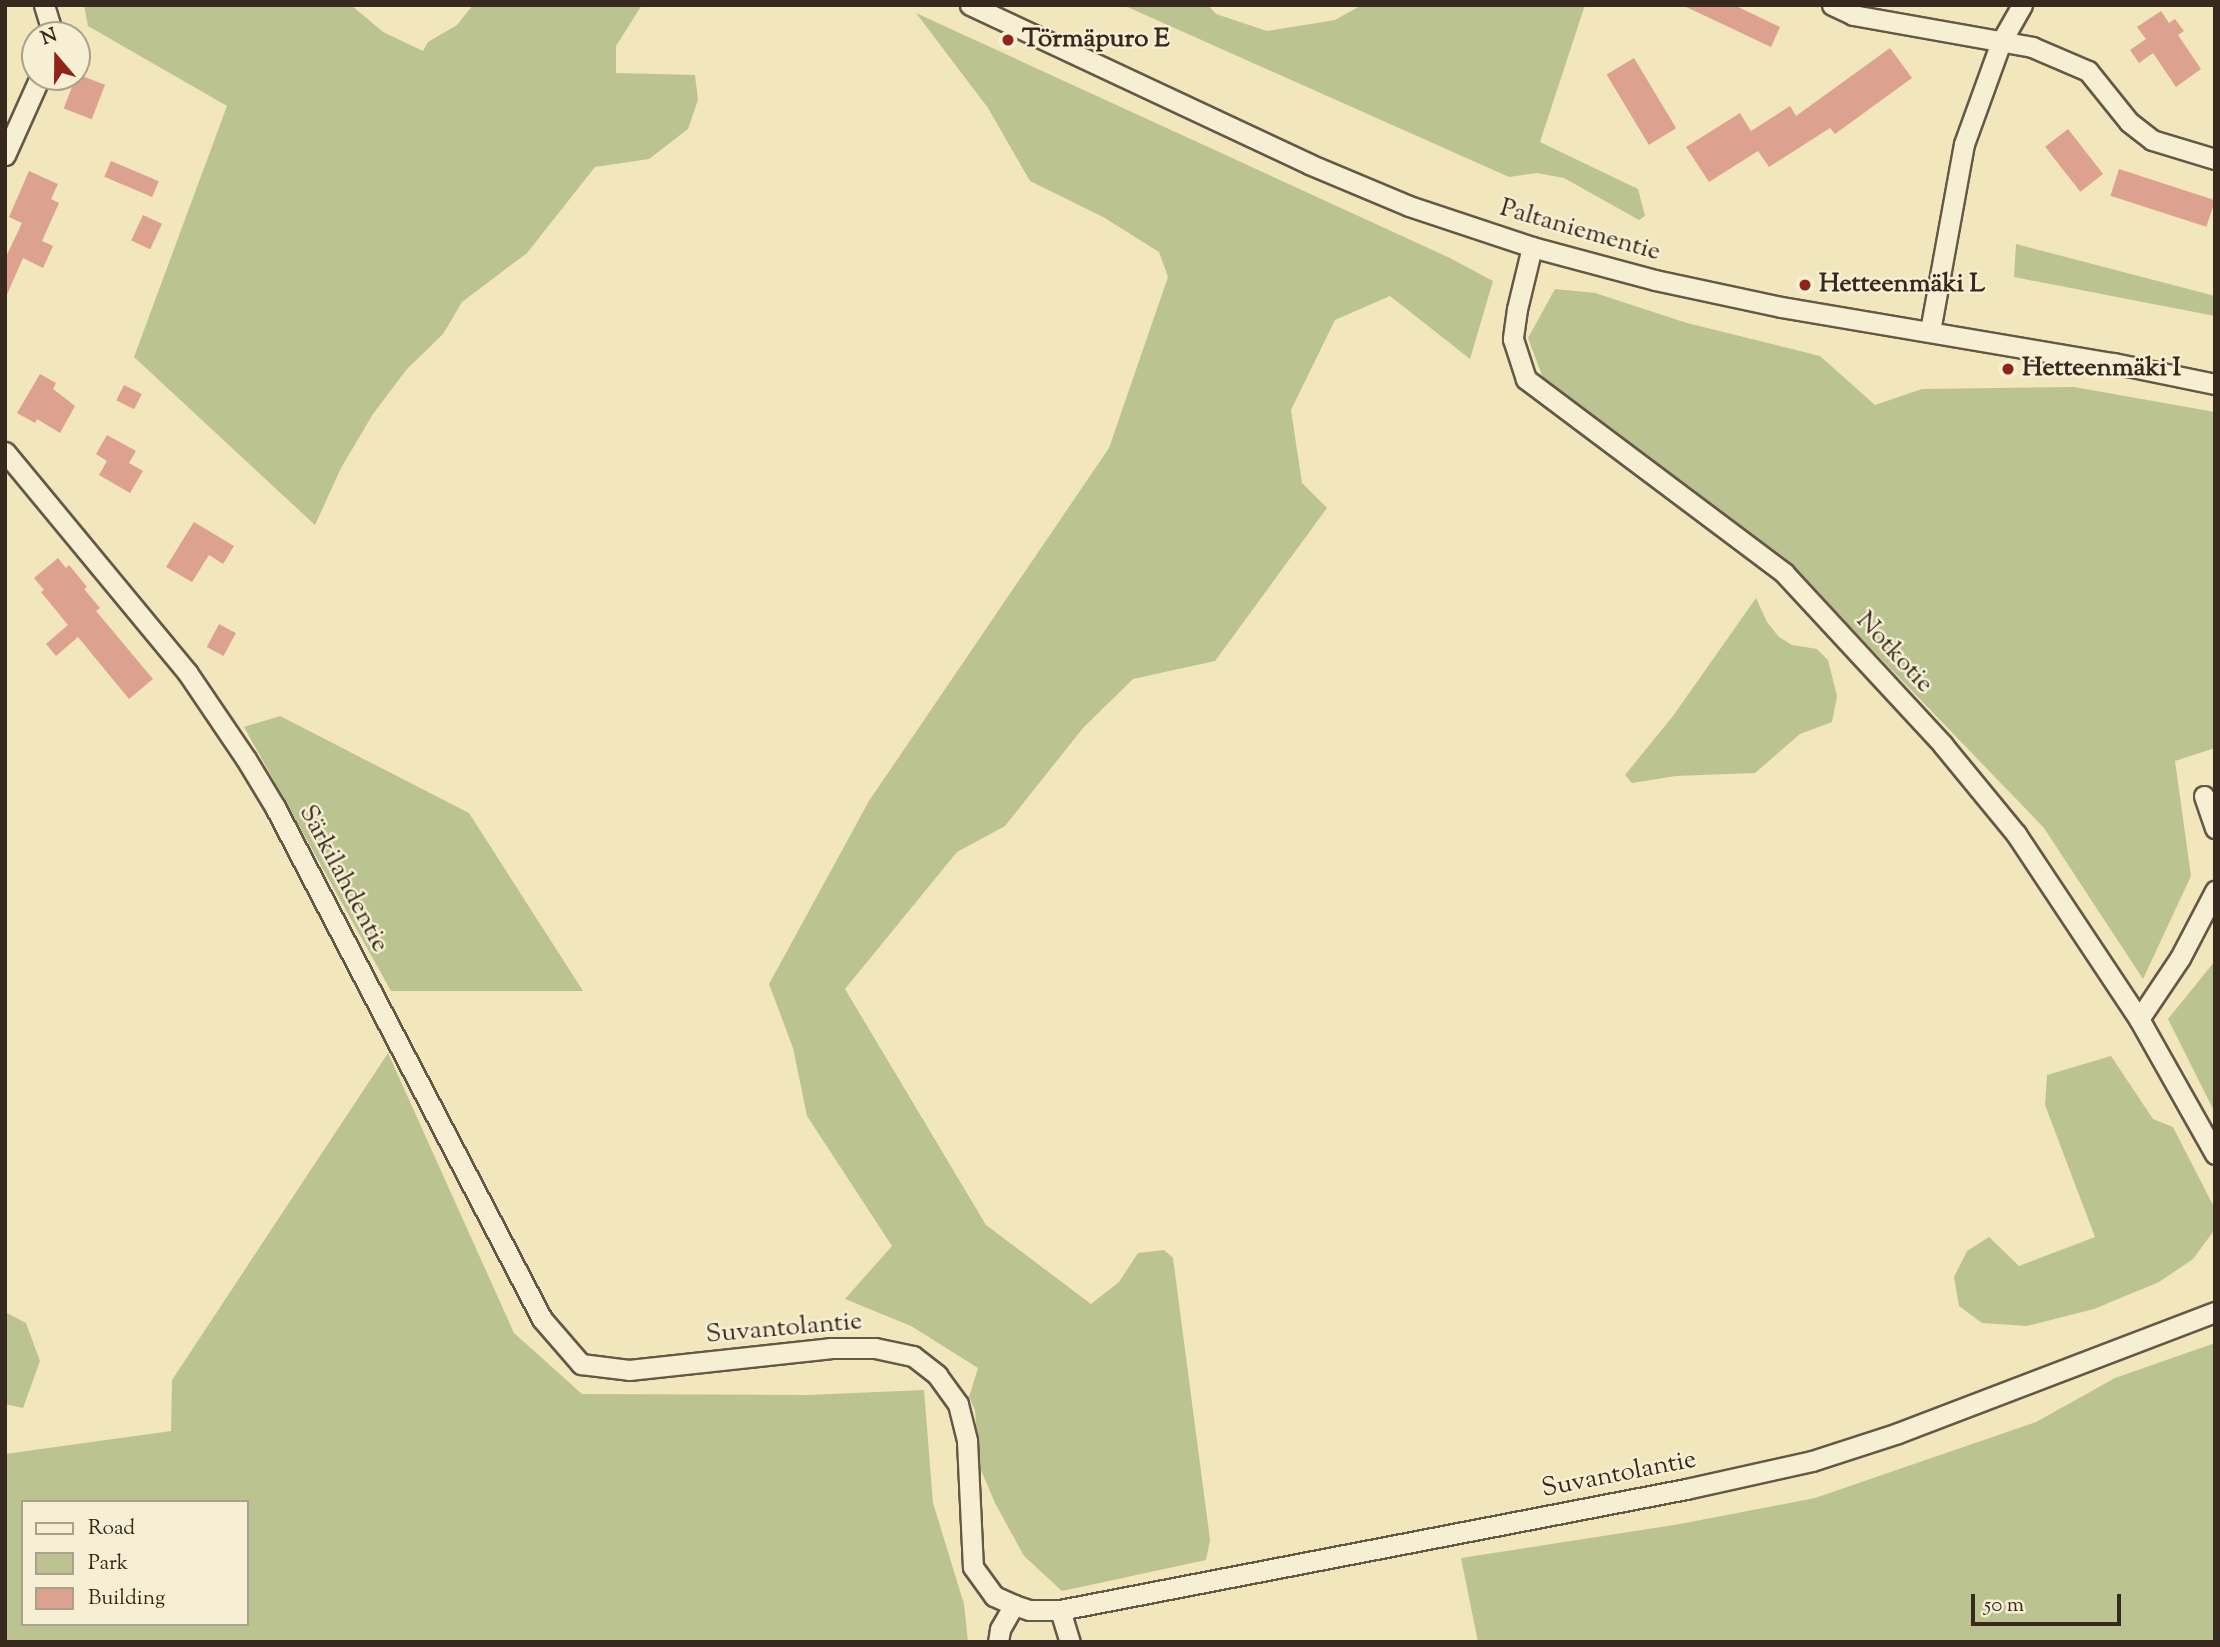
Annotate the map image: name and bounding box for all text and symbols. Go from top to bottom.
north arrow [21,21,91,91]
text: N [38,22,61,53]
place label: Törmäpuro E [1022,24,1170,56]
marker: Törmäpuro E [1000,32,1016,48]
street label: Paltaniementie [1496,193,1664,269]
place label: Hetteenmäki L [1819,269,1985,301]
marker: Hetteenmäki L [1797,277,1813,293]
place label: Hetteenmäki I [2022,353,2181,385]
marker: Hetteenmäki I [2000,361,2016,377]
street label: Notkotie [1849,606,1939,700]
street label: Särkilahdentie [291,800,395,958]
street label: Suvantolantie [705,1307,863,1351]
street label: Suvantolantie [1539,1445,1699,1505]
legend [21,1500,248,1626]
text: Road [88,1514,135,1544]
text: Park [88,1549,128,1579]
scale bar [1975,1580,2126,1624]
text: Building [88,1584,165,1614]
text: 50 m [1984,1591,2024,1621]

